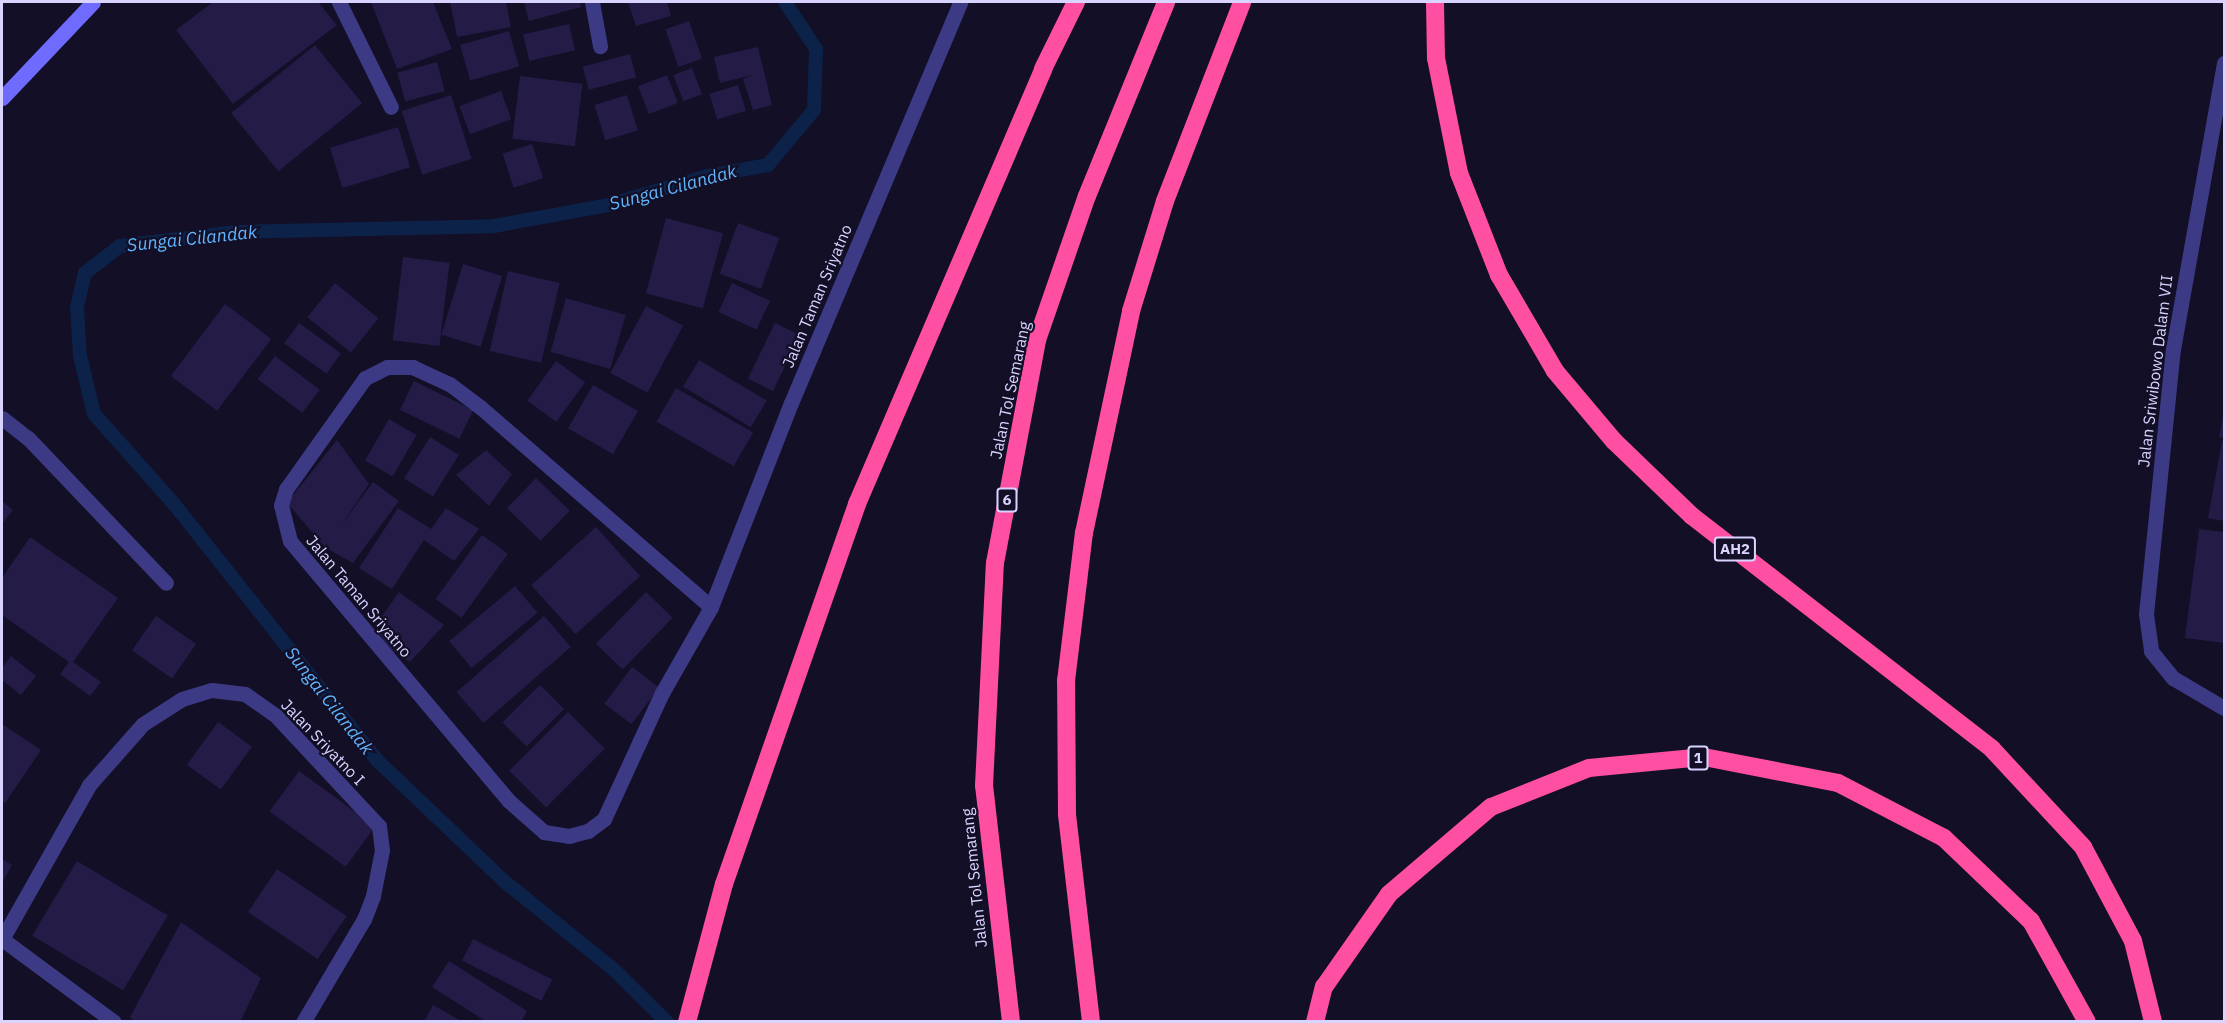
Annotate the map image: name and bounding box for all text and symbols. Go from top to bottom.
water label: Sungai Cilandak [607,161,739,215]
water label: Sungai Cilandak [126,221,258,257]
street label: Jalan Taman Sriyatno [778,222,856,370]
street label: Jalan Sriwibowo Dalam VII [2134,274,2176,468]
street label: Jalan Tol Semarang [986,319,1034,461]
road number: 6 [996,488,1018,512]
street label: Jalan Taman Sriyatno [302,531,416,661]
road number: AH2 [1712,537,1758,561]
water label: Sungai Cilandak [280,643,378,759]
street label: Jalan Sriyatno I [277,695,369,789]
road number: 1 [1688,746,1708,770]
street label: Jalan Tol Semarang [957,807,991,949]

